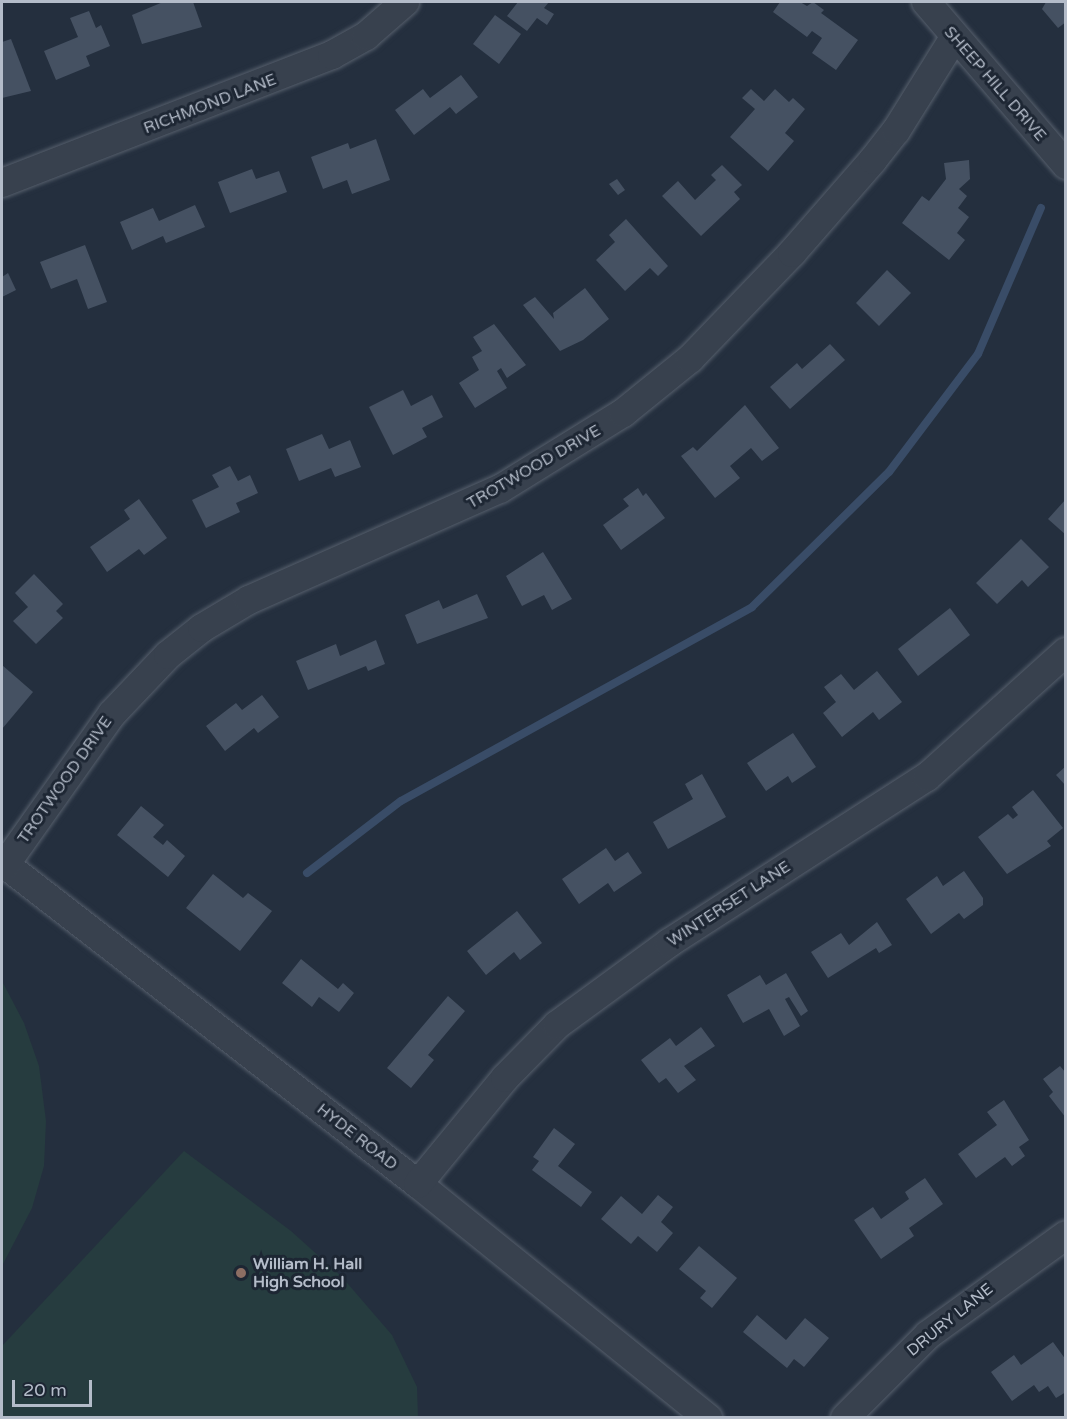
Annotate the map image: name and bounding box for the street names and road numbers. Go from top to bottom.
street label: SHEEP HILL DRIVE [940,23,1050,145]
street label: RICHMOND LANE [141,70,279,138]
street label: TROTWOOD DRIVE [464,421,604,513]
street label: TROTWOOD DRIVE [14,713,116,847]
street label: WINTERSET LANE [664,857,794,951]
street label: HYDE ROAD [313,1100,401,1174]
street label: DRURY LANE [903,1279,997,1361]

